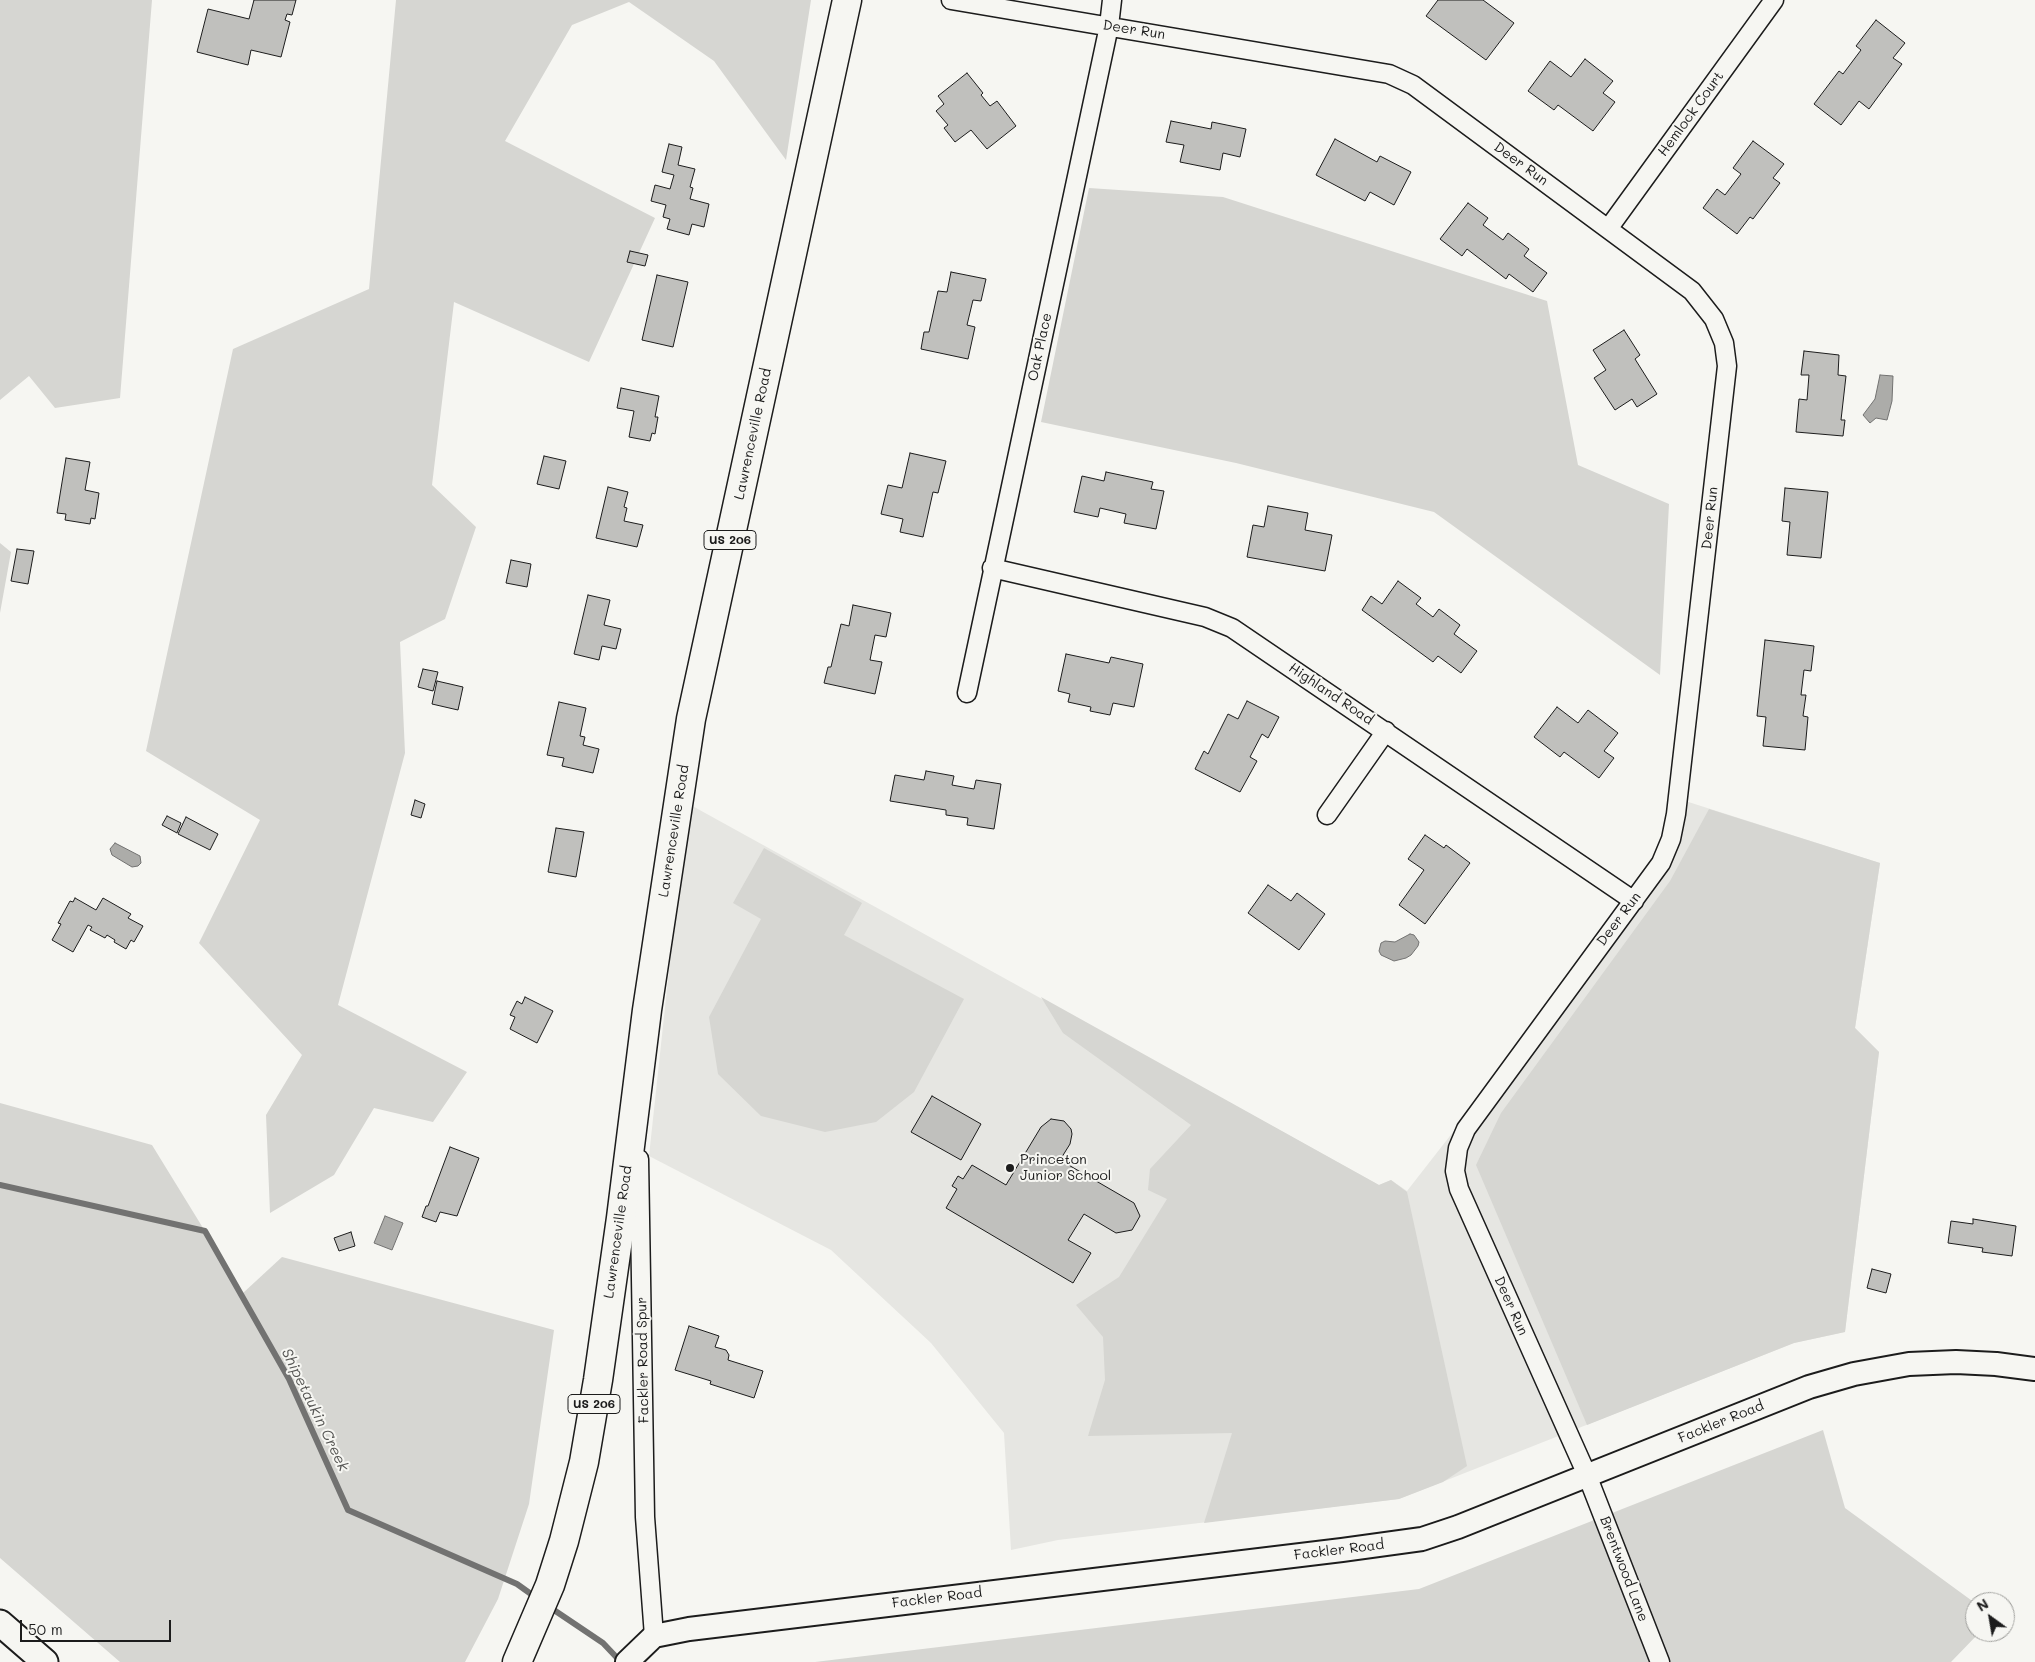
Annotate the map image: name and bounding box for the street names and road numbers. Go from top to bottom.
street label: Deer Run [1102,17,1166,43]
street label: Hemlock Court [1655,68,1727,160]
street label: Deer Run [1491,139,1551,189]
street label: Oak Place [1025,311,1055,383]
street label: Lawrenceville Road [731,367,775,501]
street label: Deer Run [1698,486,1722,550]
road number: US 206 [704,530,756,550]
street label: Highland Road [1285,659,1377,729]
street label: Lawrenceville Road [655,763,693,899]
street label: Deer Run [1593,889,1645,949]
street label: Lawrenceville Road [600,1164,636,1300]
street label: Deer Run [1491,1274,1531,1338]
street label: Fackler Road Spur [633,1297,653,1423]
road number: US 206 [568,1395,620,1414]
street label: Fackler Road [1676,1397,1766,1447]
street label: Brentwood Lane [1596,1514,1652,1624]
street label: Fackler Road [1293,1536,1385,1564]
street label: Fackler Road [891,1584,983,1612]

